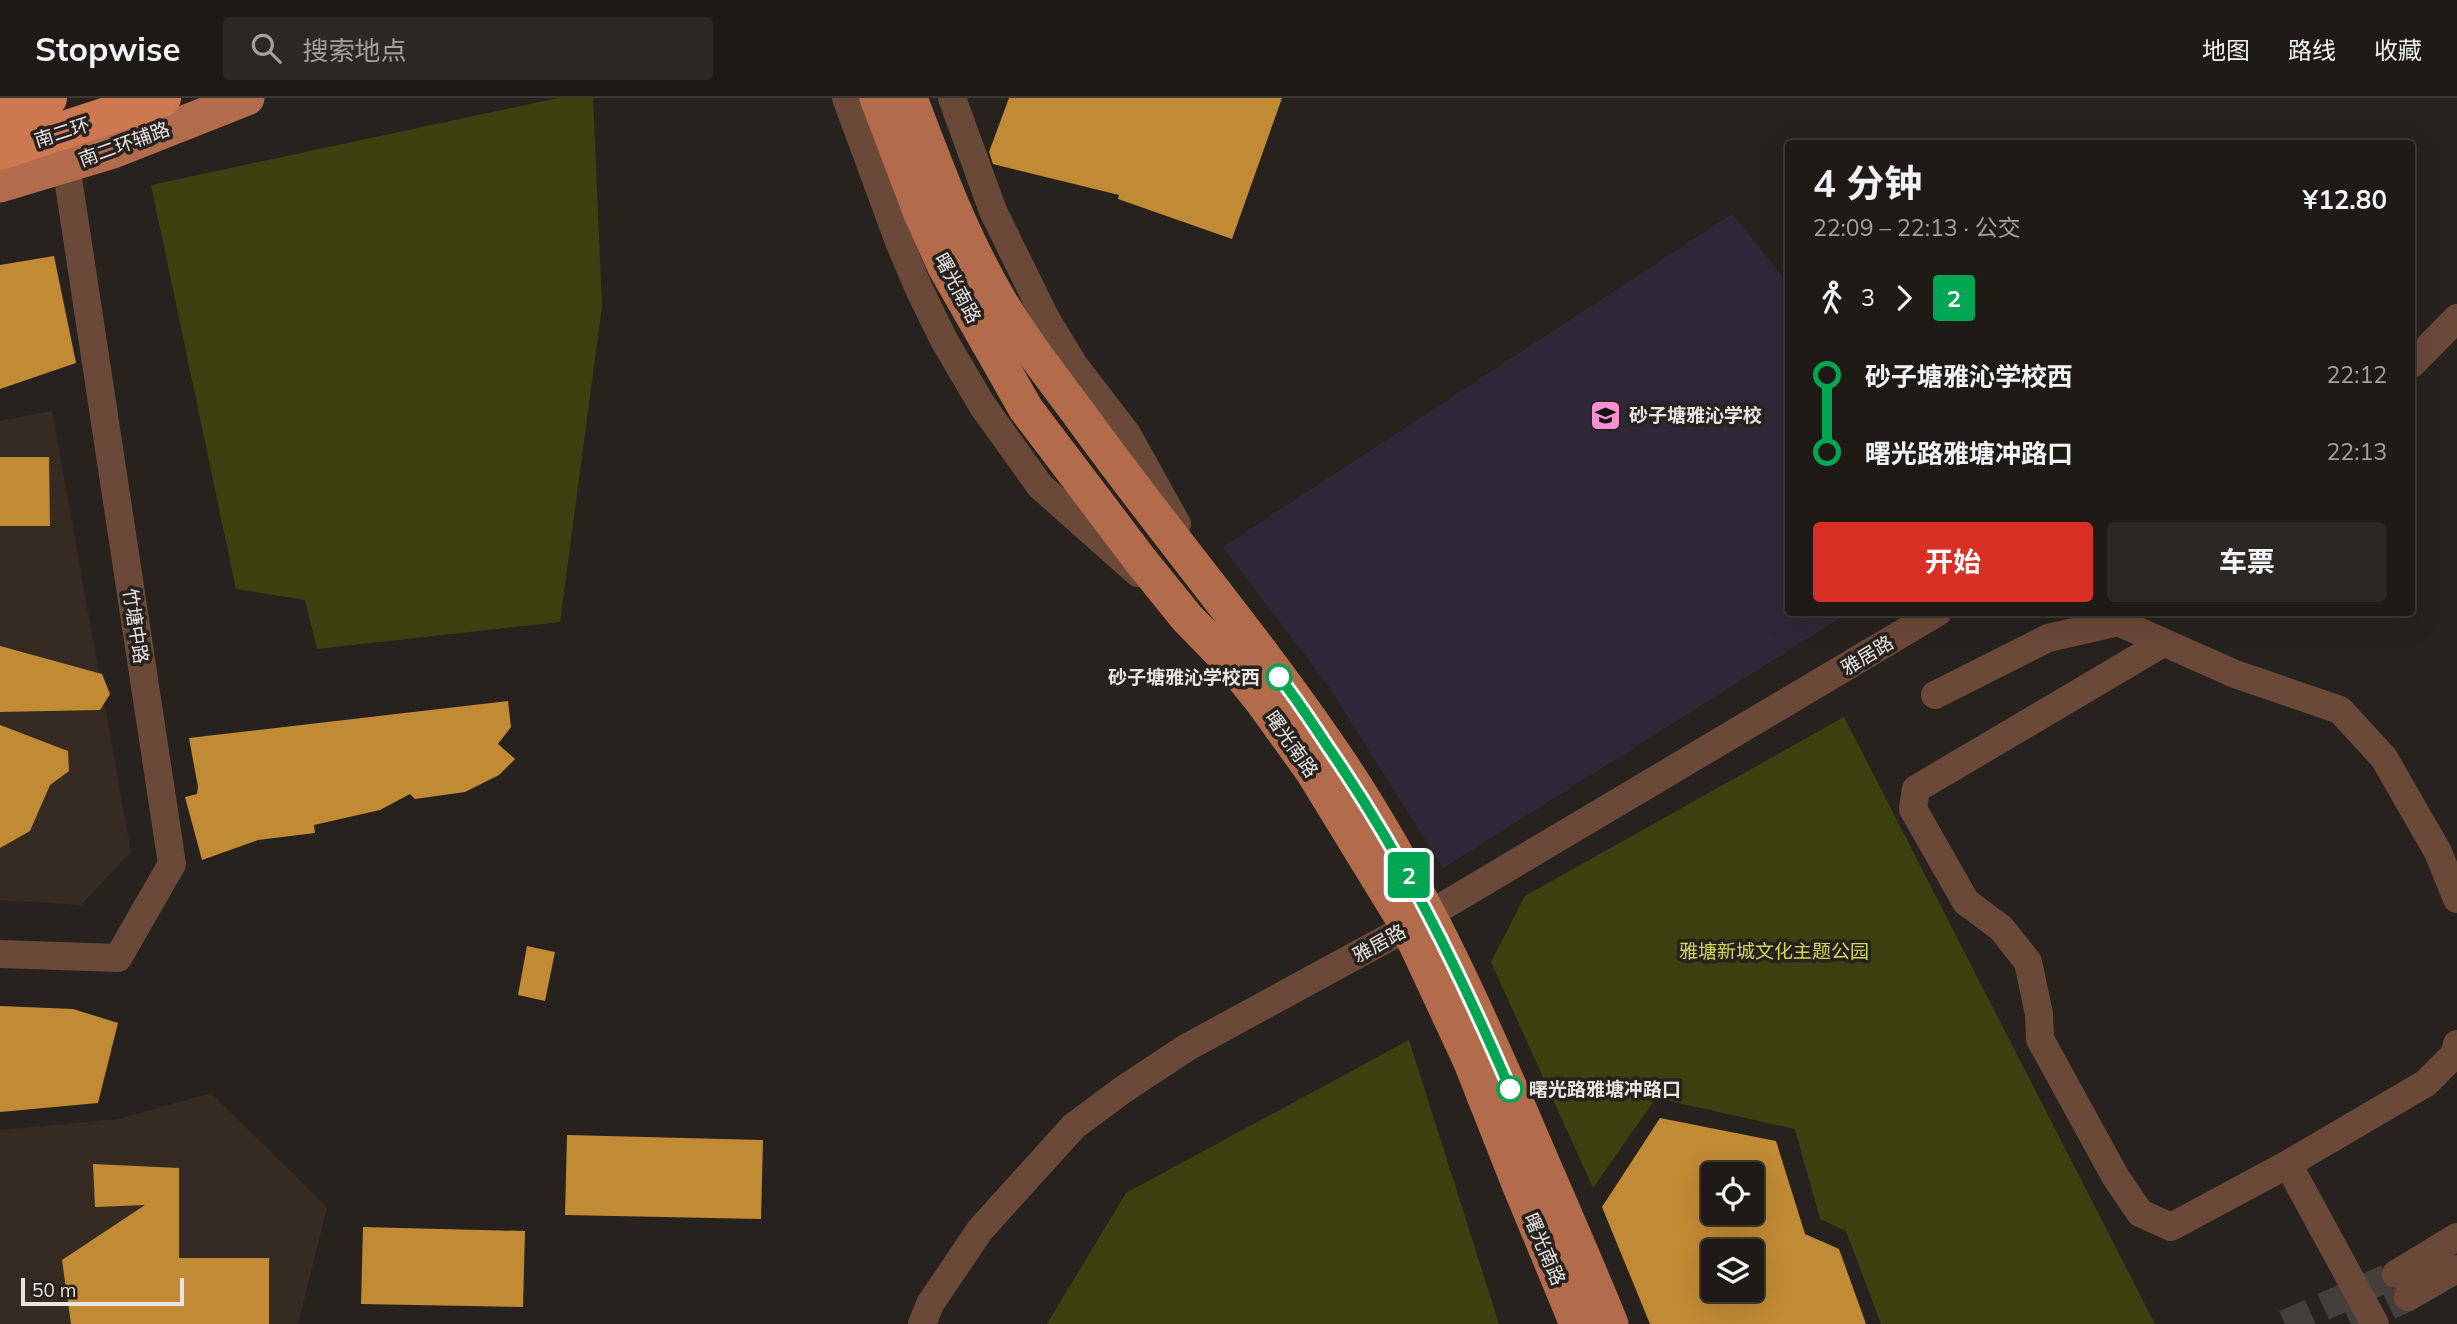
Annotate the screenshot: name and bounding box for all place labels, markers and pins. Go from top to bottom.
school or university icon: 砂子塘雅沁学校 [1589,398,1623,432]
place label: 砂子塘雅沁学校 [1629,403,1762,427]
marker: 砂子塘雅沁学校西 [1266,664,1292,690]
place label: 砂子塘雅沁学校西 [1108,665,1260,689]
marker: 曙光路雅塘冲路口 [1497,1076,1523,1102]
place label: 曙光路雅塘冲路口 [1529,1077,1681,1101]

